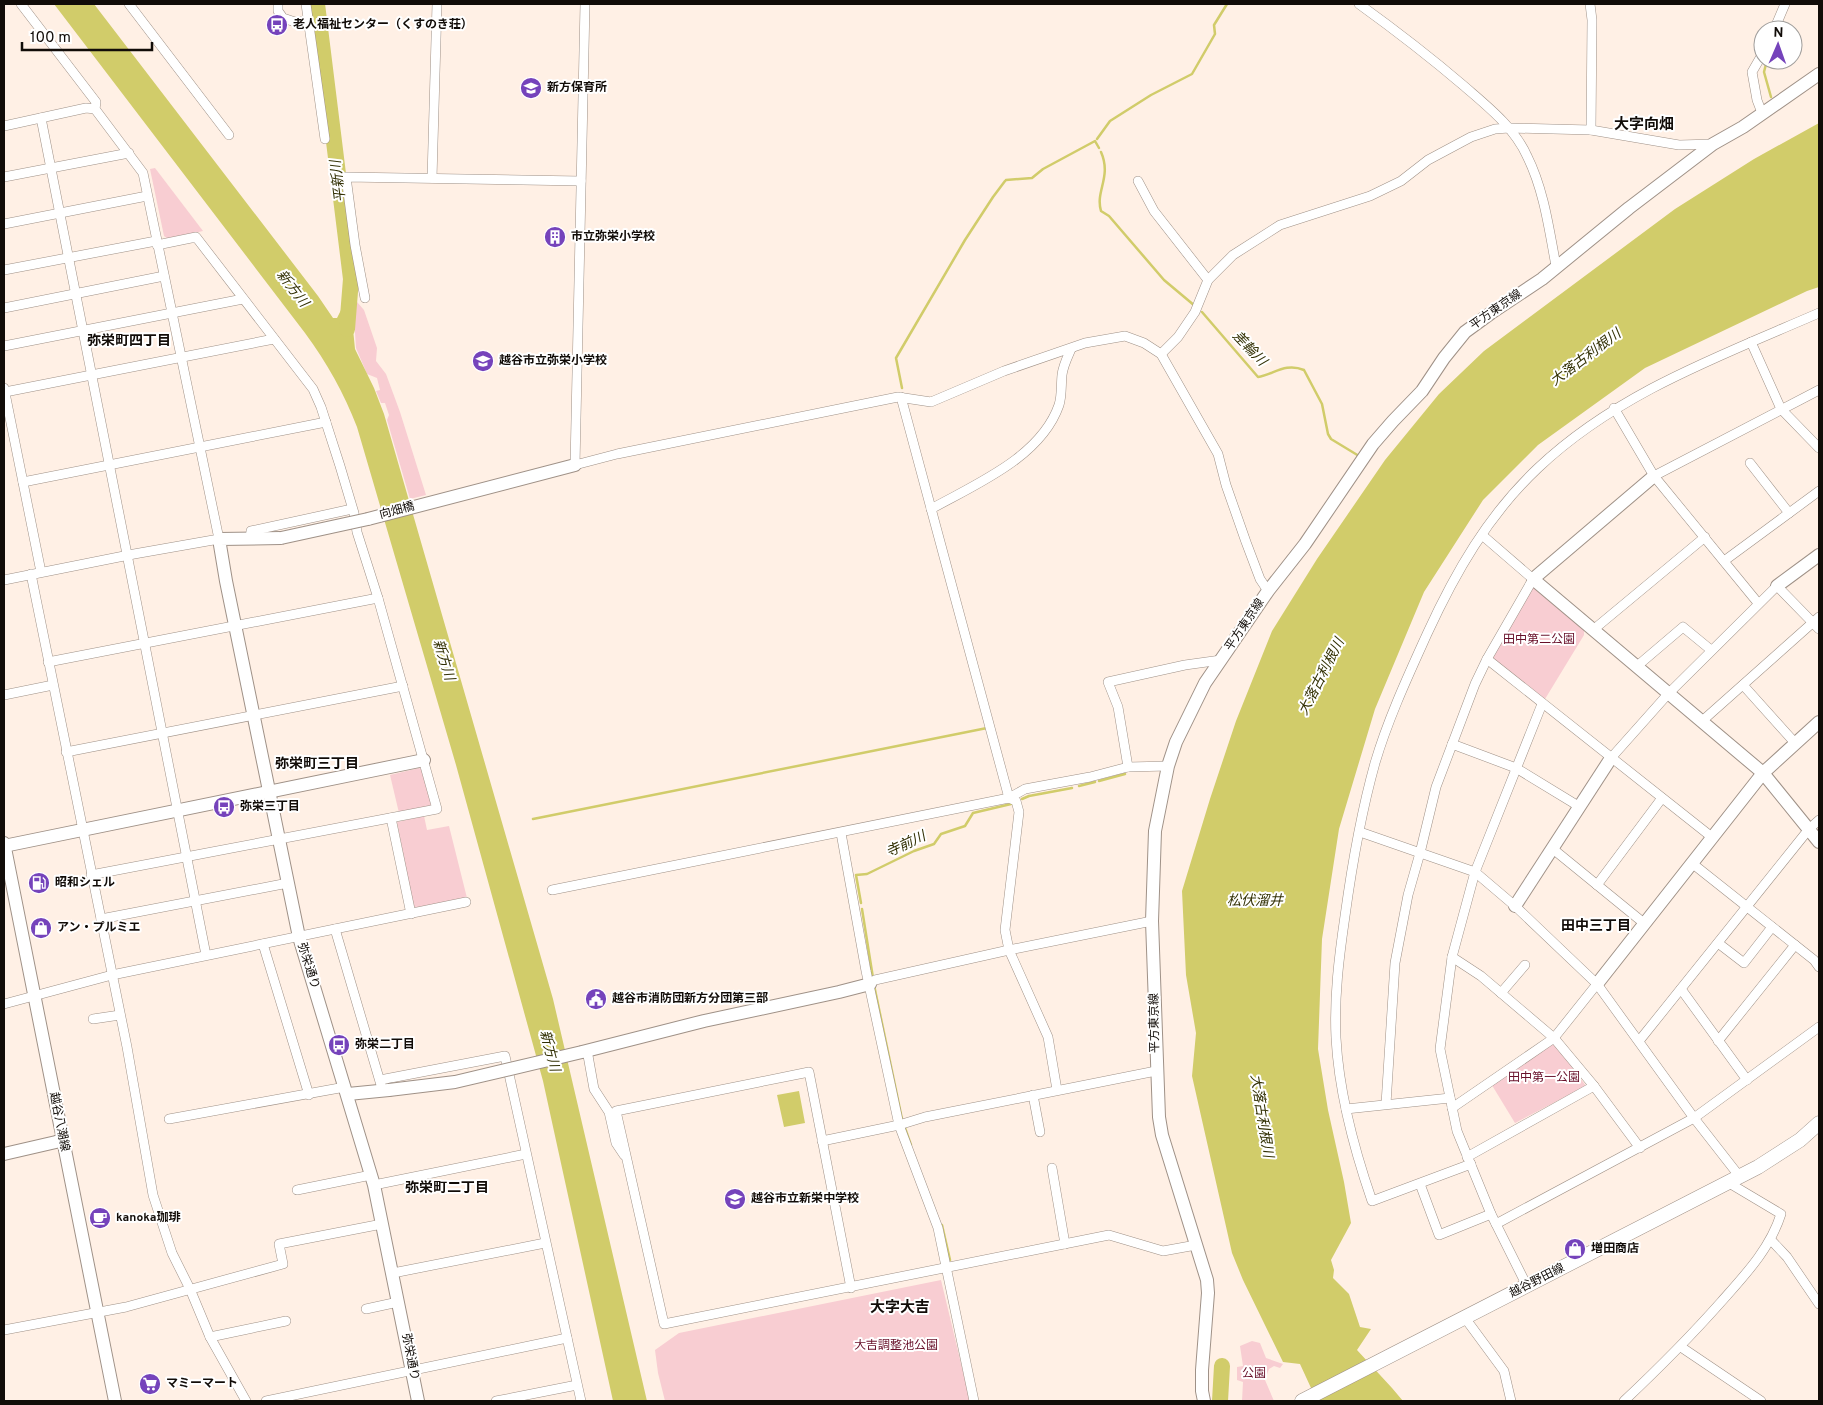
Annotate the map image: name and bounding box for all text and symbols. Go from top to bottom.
bus stop icon: 老人福祉センター（くすのき荘） [265,13,289,37]
place label: 老人福祉センター（くすのき荘） [293,17,473,33]
scale bar [22,20,152,52]
north arrow [1753,20,1803,70]
text: N [1773,25,1784,42]
text: 100 m [30,29,71,48]
school or university icon: 新方保育所 [519,76,543,100]
place label: 新方保育所 [547,80,607,96]
district label: 大字向畑 [1614,116,1674,135]
water label: 平新川 [328,157,350,203]
building icon: 市立弥栄小学校 [543,225,567,249]
place label: 市立弥栄小学校 [571,229,655,245]
water label: 新方川 [272,267,313,312]
street label: 平方東京線 [1467,286,1525,334]
water label: 大落古利根川 [1547,325,1626,390]
water label: 差輪川 [1228,328,1271,371]
district label: 弥栄町四丁目 [87,333,171,350]
school or university icon: 越谷市立弥栄小学校 [471,349,495,373]
place label: 越谷市立弥栄小学校 [499,353,607,369]
street label: 向畑橋 [378,499,416,523]
street label: 平方東京線 [1222,596,1268,654]
park label: 田中第二公園 [1503,632,1575,648]
water label: 大落古利根川 [1295,634,1350,718]
water label: 新方川 [429,637,458,684]
district label: 弥栄町三丁目 [275,756,359,773]
bus stop icon: 弥栄三丁目 [212,795,236,819]
place label: 弥栄三丁目 [240,799,300,815]
water label: 寺前川 [883,828,930,862]
fuel station icon: 昭和シェル [27,871,51,895]
place label: 昭和シェル [55,875,115,891]
water label: 松伏溜井 [1227,893,1285,910]
shop icon: アン・プルミエ [29,916,53,940]
district label: 田中三丁目 [1561,918,1631,935]
place label: アン・プルミエ [57,920,141,936]
street label: 弥栄通り [293,941,323,991]
public building icon: 越谷市消防団新方分団第三部 [584,987,608,1011]
place label: 越谷市消防団新方分団第三部 [612,991,768,1007]
street label: 平方東京線 [1146,993,1164,1053]
water label: 新方川 [535,1029,563,1075]
bus stop icon: 弥栄二丁目 [327,1033,351,1057]
place label: 弥栄二丁目 [355,1037,415,1053]
park label: 田中第一公園 [1508,1070,1580,1086]
water label: 大落古利根川 [1246,1073,1276,1161]
street label: 越谷八潮線 [45,1091,73,1153]
district label: 弥栄町二丁目 [405,1180,489,1197]
school or university icon: 越谷市立新栄中学校 [723,1187,747,1211]
place label: 越谷市立新栄中学校 [751,1191,859,1207]
cafe icon: kanoka珈琲 [88,1206,112,1230]
place label: kanoka珈琲 [116,1210,180,1226]
shop icon: 増田商店 [1563,1237,1587,1261]
place label: 増田商店 [1591,1241,1639,1257]
street label: 越谷野田線 [1507,1260,1567,1302]
district label: 大字大吉 [870,1299,930,1318]
street label: 弥栄通り [398,1332,422,1382]
park label: 大吉調整池公園 [854,1338,938,1354]
park label: 公園 [1242,1366,1266,1382]
supermarket icon: マミーマート [138,1372,162,1396]
place label: マミーマート [166,1376,238,1392]

